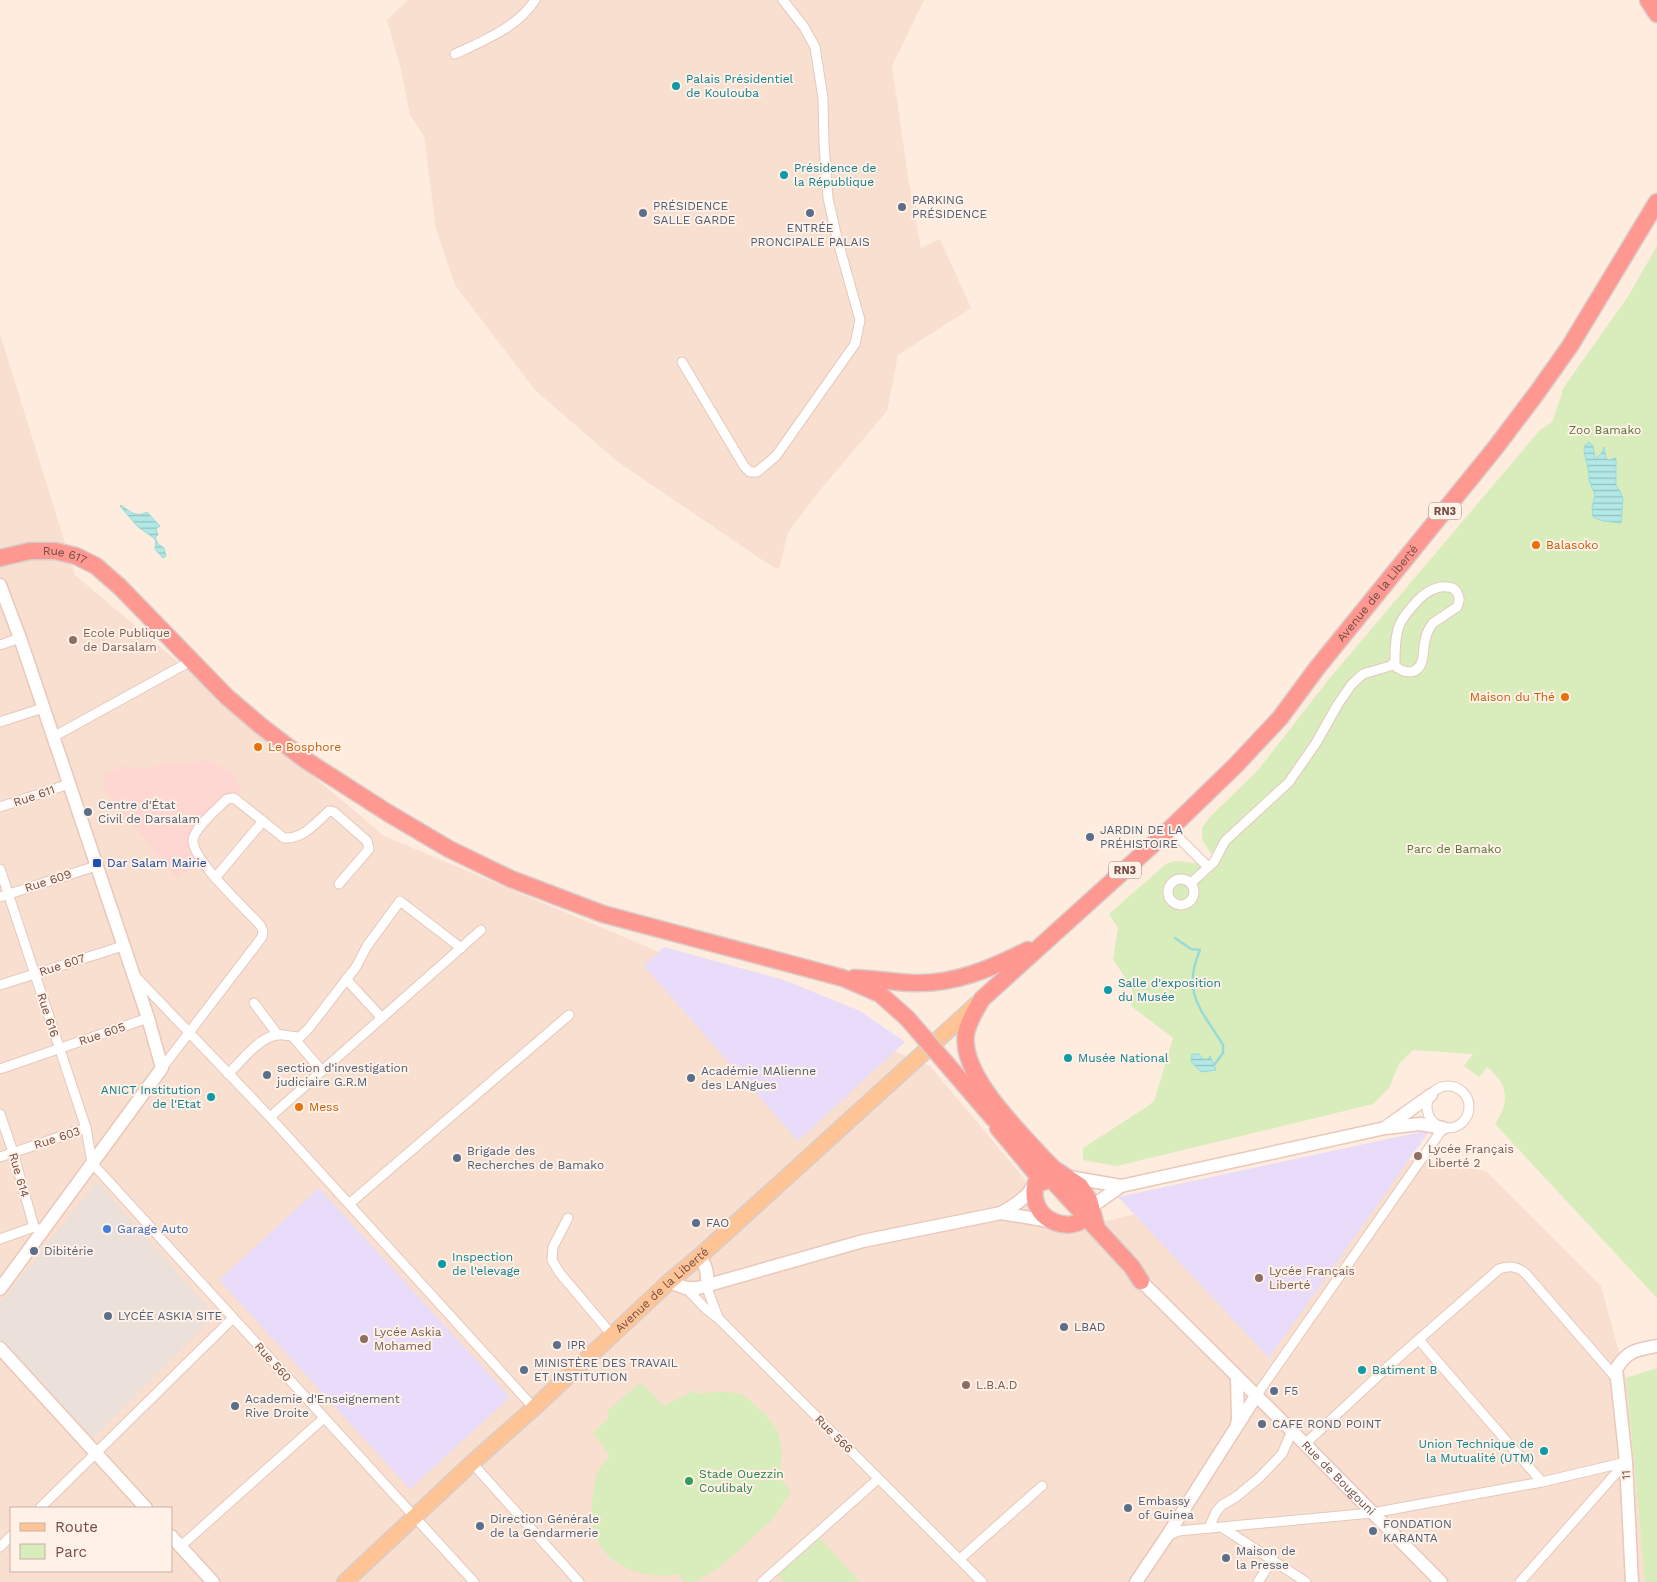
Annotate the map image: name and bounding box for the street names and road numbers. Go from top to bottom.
road number: RN3 [1429,502,1461,520]
street label: Avenue de la Liberté [1334,542,1421,645]
street label: Rue 617 [43,544,89,567]
street label: Rue 611 [11,782,57,810]
road number: RN3 [1109,862,1141,878]
street label: Rue 609 [23,867,73,895]
street label: Rue 607 [37,951,87,979]
street label: Rue 616 [34,991,62,1039]
street label: Rue 605 [77,1020,127,1048]
street label: Rue 603 [32,1124,82,1152]
street label: Rue 614 [6,1151,32,1199]
street label: Avenue de la Liberté [612,1244,712,1336]
street label: Rue 560 [252,1339,294,1385]
street label: Rue 566 [812,1412,856,1456]
street label: Rue de Bougouni [1299,1438,1378,1518]
street label: 11 [1619,1470,1633,1480]

